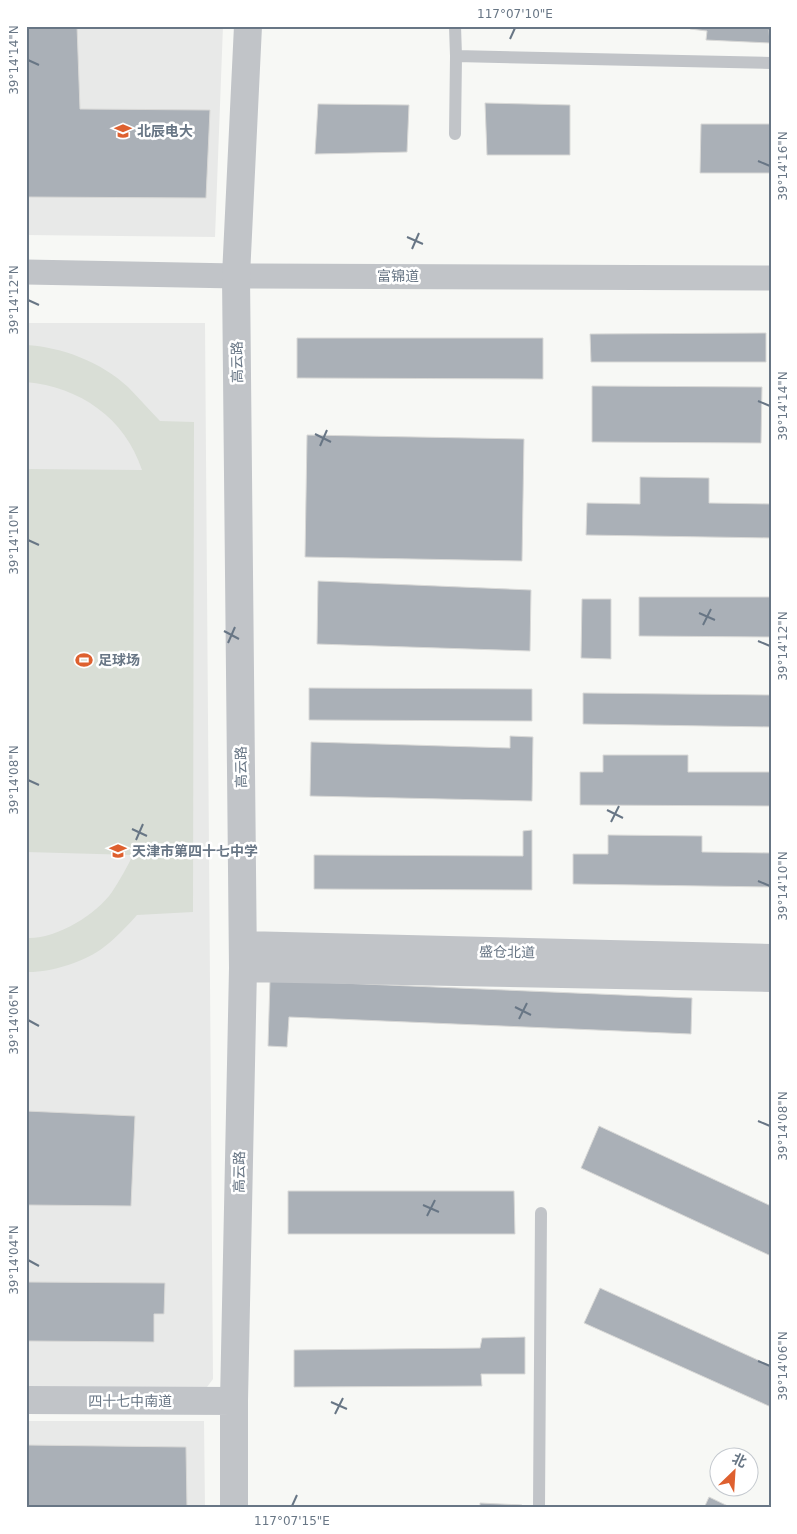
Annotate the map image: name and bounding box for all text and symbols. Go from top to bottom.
text: 117°07'10"E [477,7,553,21]
text: 39°14'14"N [7,25,21,95]
school or university icon: 北辰电大 [113,121,133,141]
place label: 北辰电大 [137,123,193,139]
text: 39°14'16"N [776,131,790,201]
text: 39°14'12"N [7,265,21,335]
street label: 富锦道 [377,268,419,284]
street label: 高云路 [229,341,245,383]
text: 39°14'14"N [776,371,790,441]
text: 39°14'10"N [7,505,21,575]
text: 39°14'12"N [776,611,790,681]
sports icon: 足球场 [74,650,94,670]
place label: 足球场 [98,652,140,668]
text: 39°14'08"N [7,745,21,815]
street label: 高云路 [233,746,249,788]
school or university icon: 天津市第四十七中学 [108,841,128,861]
place label: 天津市第四十七中学 [132,843,258,859]
text: 39°14'10"N [776,851,790,921]
street label: 盛仓北道 [479,944,535,960]
text: 39°14'06"N [7,985,21,1055]
text: 39°14'08"N [776,1091,790,1161]
street label: 高云路 [231,1151,247,1193]
text: 39°14'04"N [7,1225,21,1295]
text: 39°14'06"N [776,1331,790,1401]
street label: 四十七中南道 [88,1393,172,1409]
north arrow [710,1446,760,1496]
text: 北 [730,1450,749,1470]
text: 117°07'15"E [254,1514,330,1528]

